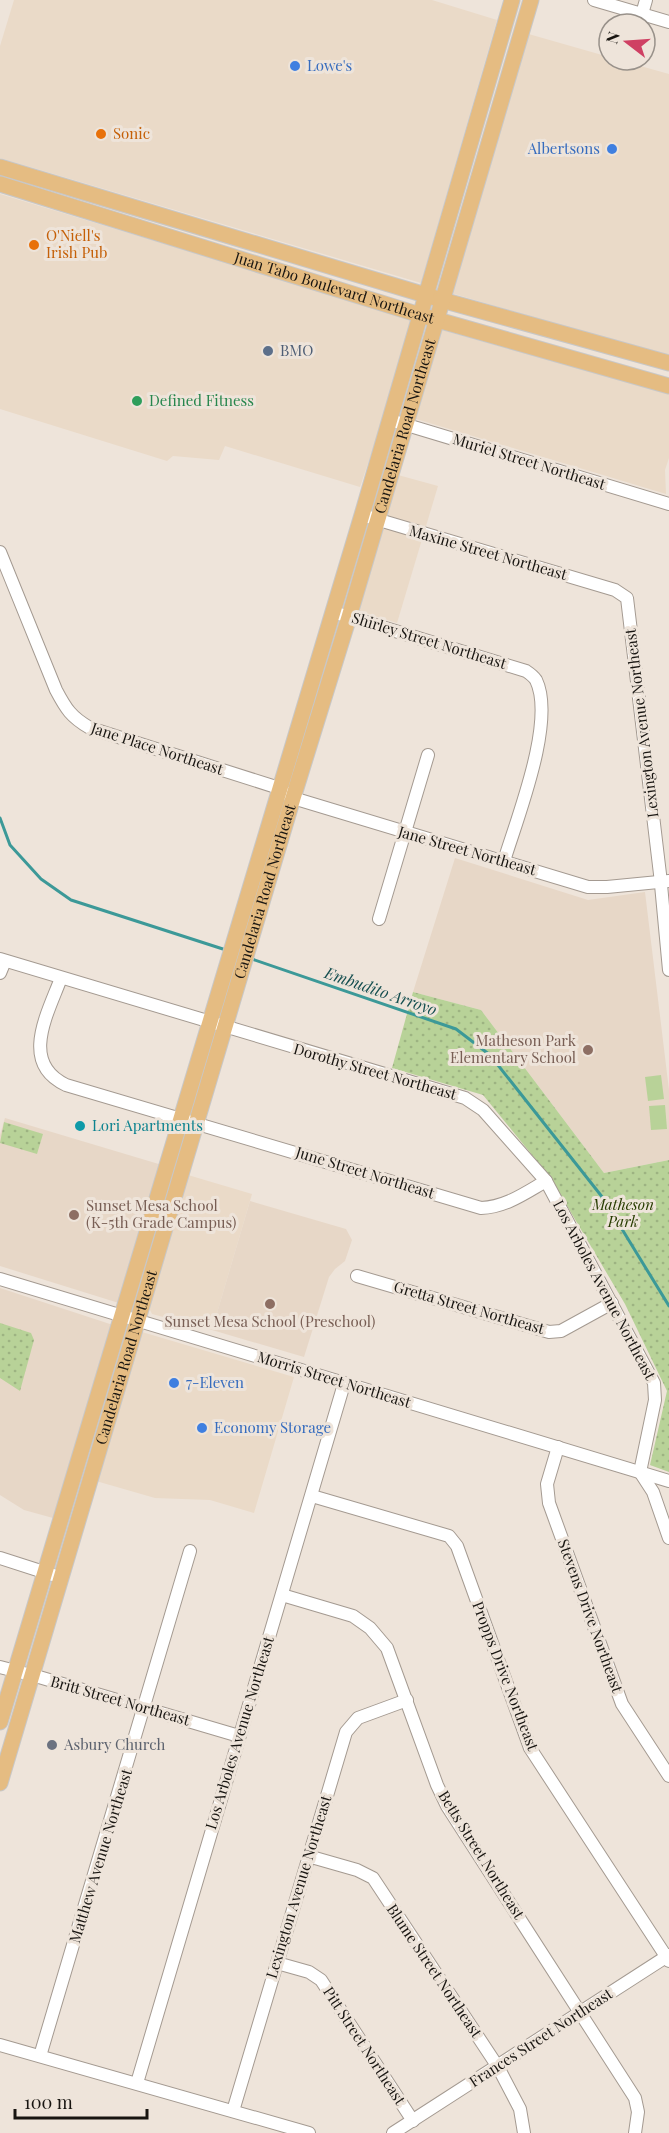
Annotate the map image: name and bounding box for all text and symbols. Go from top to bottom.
north arrow [597,12,657,72]
text: N [600,28,624,46]
place label: Lowe's [307,55,352,75]
marker: Lowe's [288,59,302,73]
place label: Sonic [113,123,150,143]
marker: Sonic [94,127,108,141]
place label: Albertsons [527,138,600,158]
marker: Albertsons [605,142,619,156]
place label: O'Niell's Irish Pub [46,225,107,262]
marker: O'Niell's Irish Pub [27,238,41,252]
street label: Juan Tabo Boulevard Northeast [231,246,437,328]
street label: Candelaria Road Northeast [369,335,440,516]
place label: BMO [280,340,313,360]
marker: BMO [261,344,275,358]
place label: Defined Fitness [149,390,254,410]
marker: Defined Fitness [130,394,144,408]
street label: Muriel Street Northeast [451,428,609,494]
street label: Maxine Street Northeast [407,520,570,584]
street label: Shirley Street Northeast [350,607,510,673]
street label: Lexington Avenue Northeast [619,627,663,819]
street label: Jane Place Northeast [88,717,227,779]
street label: Candelaria Road Northeast [229,801,300,981]
street label: Jane Street Northeast [395,821,539,879]
water label: Embudito Arroyo [321,961,440,1020]
place label: Matheson Park Elementary School [450,1030,577,1067]
street label: Dorothy Street Northeast [291,1038,460,1104]
marker: Matheson Park Elementary School [581,1043,595,1057]
place label: Lori Apartments [92,1115,203,1135]
marker: Lori Apartments [73,1119,87,1133]
street label: June Street Northeast [293,1141,438,1203]
park label: Matheson Park [591,1194,654,1231]
place label: Sunset Mesa School (K-5th Grade Campus) [86,1195,236,1232]
street label: Los Arboles Avenue Northeast [549,1196,661,1383]
marker: Sunset Mesa School (K-5th Grade Campus) [67,1208,81,1222]
street label: Candelaria Road Northeast [90,1267,161,1447]
street label: Gretta Street Northeast [392,1276,548,1338]
marker: Sunset Mesa School (Preschool) [263,1297,277,1311]
place label: Sunset Mesa School (Preschool) [165,1311,375,1331]
street label: Morris Street Northeast [255,1346,414,1412]
place label: 7-Eleven [186,1372,244,1392]
marker: 7-Eleven [167,1376,181,1390]
place label: Economy Storage [214,1417,331,1437]
marker: Economy Storage [195,1421,209,1435]
street label: Stevens Drive Northeast [554,1536,628,1696]
street label: Propps Drive Northeast [468,1598,544,1754]
street label: Los Arboles Avenue Northeast [200,1633,278,1832]
street label: Britt Street Northeast [48,1671,193,1730]
place label: Asbury Church [63,1734,165,1754]
marker: Asbury Church [45,1738,59,1752]
street label: Matthew Avenue Northeast [64,1766,136,1945]
street label: Betts Street Northeast [434,1787,530,1923]
street label: Lexington Avenue Northeast [261,1792,336,1981]
street label: Blume Street Northeast [383,1900,487,2042]
street label: Pitt Street Northeast [319,1983,411,2109]
street label: Frances Street Northeast [465,1983,617,2091]
scale bar [15,2082,147,2120]
text: 100 m [24,2090,73,2114]

